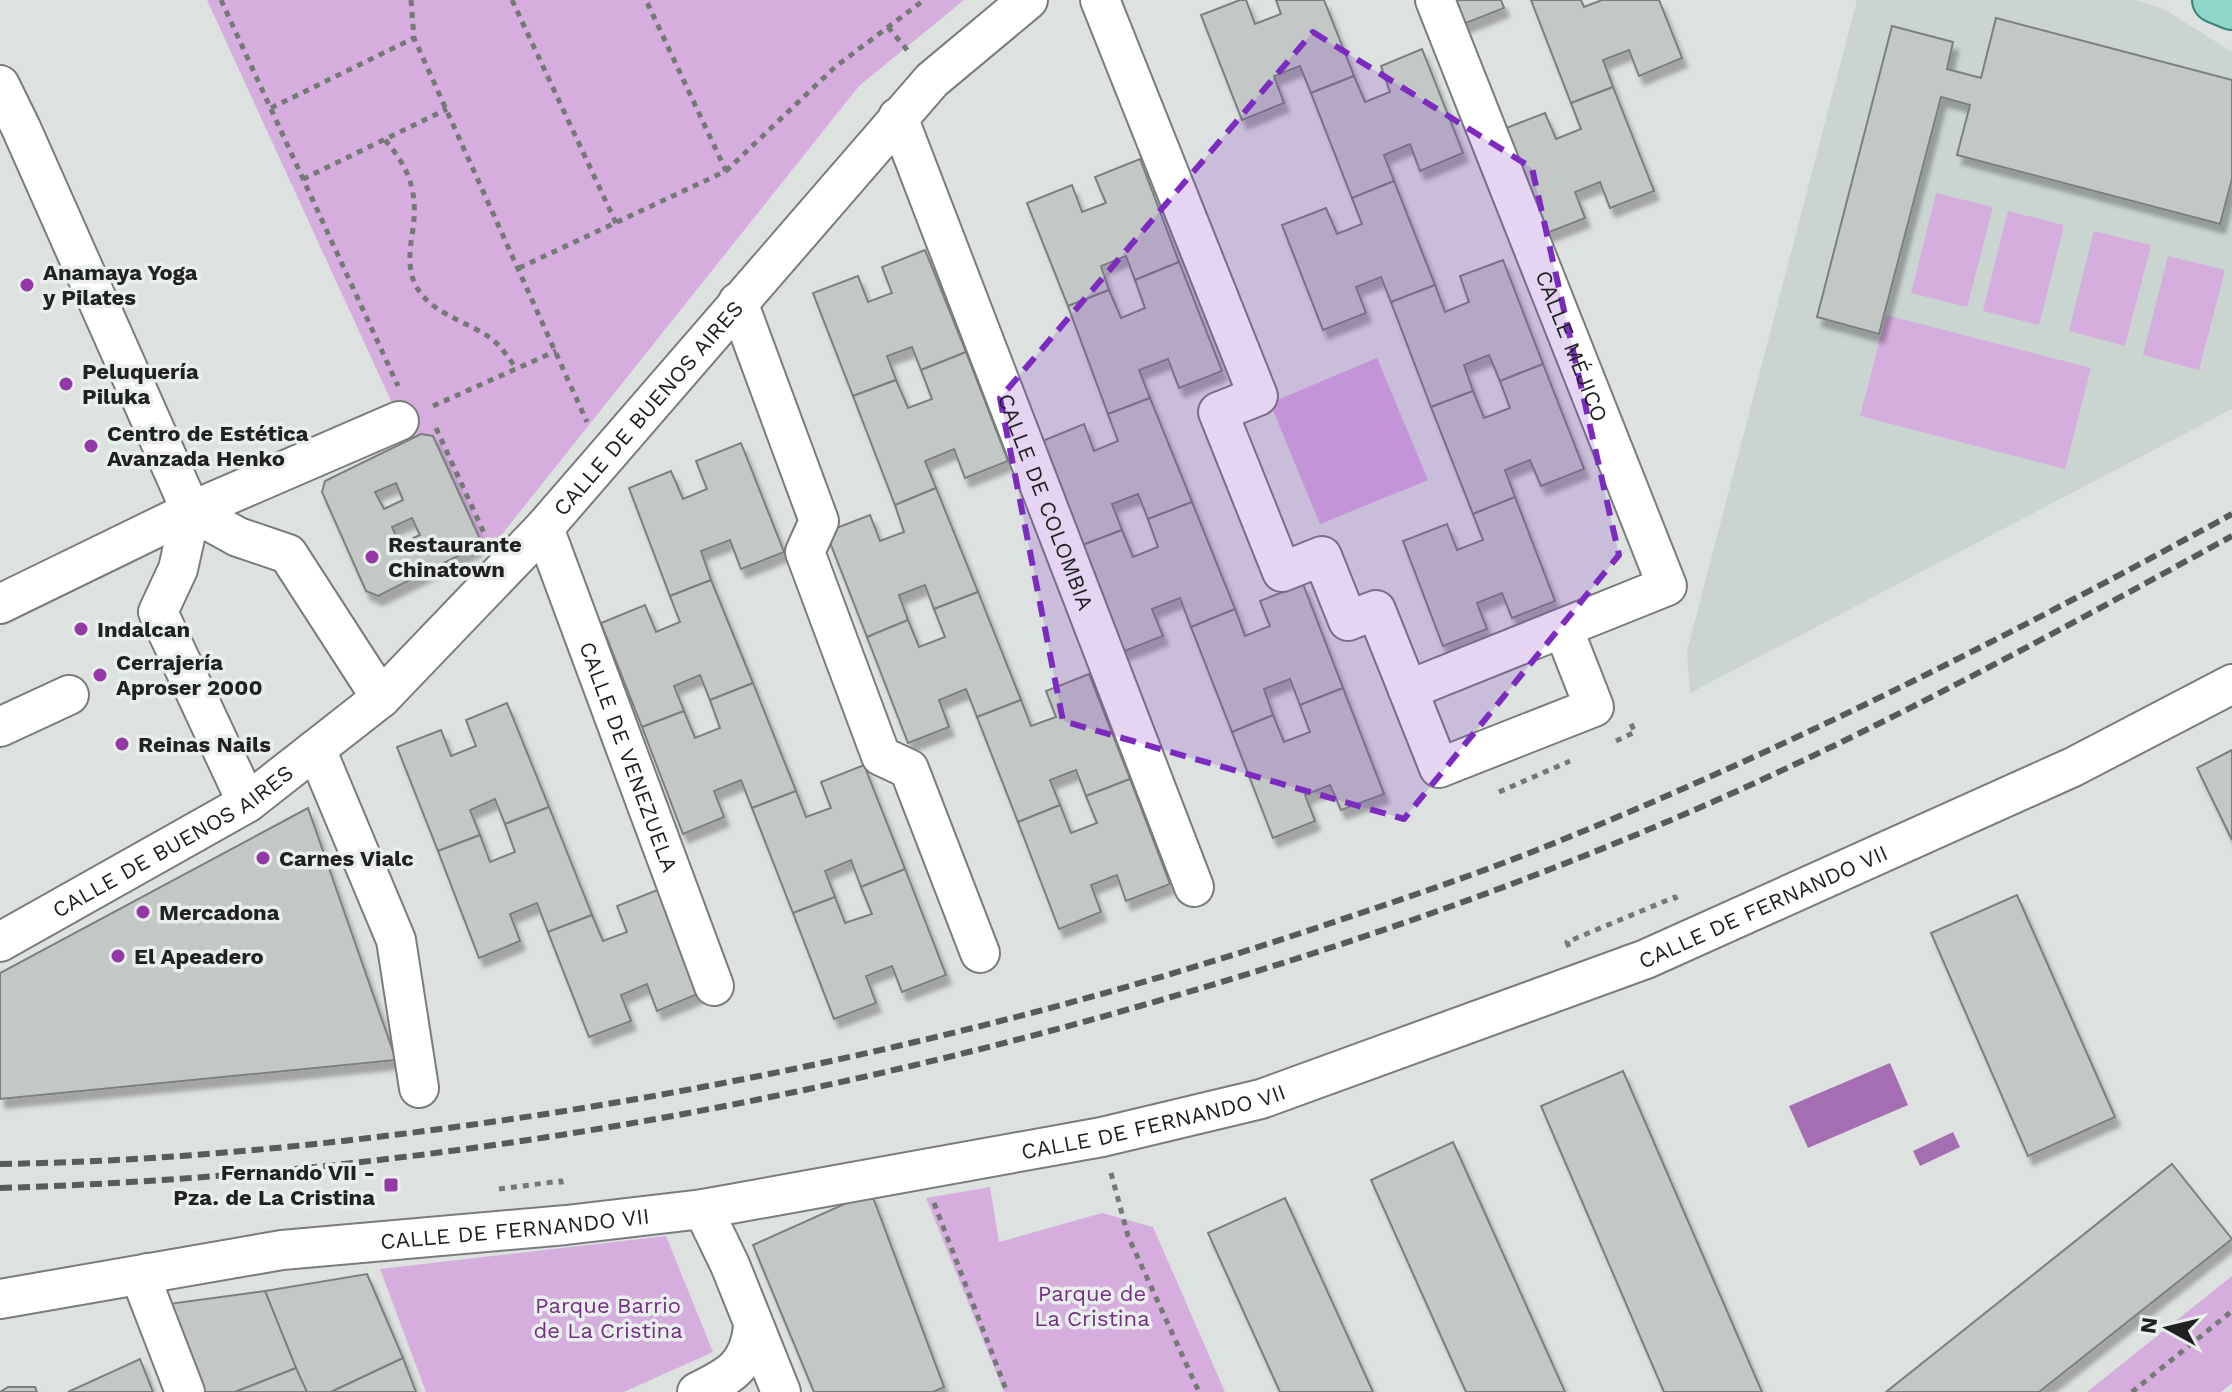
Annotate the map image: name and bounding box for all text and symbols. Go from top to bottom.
place label: Anamaya Yoga y Pilates [42,260,198,310]
street label: CALLE MÉJICO [1531,267,1613,425]
marker: Anamaya Yoga y Pilates [18,276,36,294]
street label: CALLE DE BUENOS AIRES [548,295,748,521]
place label: Peluquería Piluka [82,359,199,409]
marker: Peluquería Piluka [57,375,75,393]
street label: CALLE DE COLOMBIA [993,390,1099,613]
place label: Centro de Estética Avanzada Henko [107,421,309,471]
marker: Centro de Estética Avanzada Henko [82,437,100,455]
place label: Restaurante Chinatown [388,532,522,582]
marker: Restaurante Chinatown [363,548,381,566]
place label: Indalcan [97,617,190,642]
marker: Indalcan [72,620,90,638]
street label: CALLE DE VENEZUELA [575,638,683,875]
place label: Cerrajería Aproser 2000 [116,650,263,700]
marker: Cerrajería Aproser 2000 [91,666,109,684]
place label: Reinas Nails [138,732,271,757]
marker: Reinas Nails [113,735,131,753]
street label: CALLE DE BUENOS AIRES [48,759,298,923]
street label: CALLE DE FERNANDO VII [1634,840,1891,973]
place label: Carnes Vialc [279,846,414,871]
marker: Carnes Vialc [254,849,272,867]
place label: Mercadona [159,900,280,925]
marker: Mercadona [134,903,152,921]
place label: El Apeadero [134,944,264,969]
marker: El Apeadero [109,947,127,965]
street label: CALLE DE FERNANDO VII [1019,1079,1289,1164]
place label: Fernando VII - Pza. de La Cristina [173,1160,375,1210]
marker: Fernando VII - Pza. de La Cristina [382,1176,400,1194]
street label: CALLE DE FERNANDO VII [379,1203,651,1254]
park label: Parque de La Cristina [1034,1281,1150,1331]
north arrow [2128,1288,2208,1368]
park label: Parque Barrio de La Cristina [533,1293,683,1343]
text: N [2135,1315,2162,1335]

